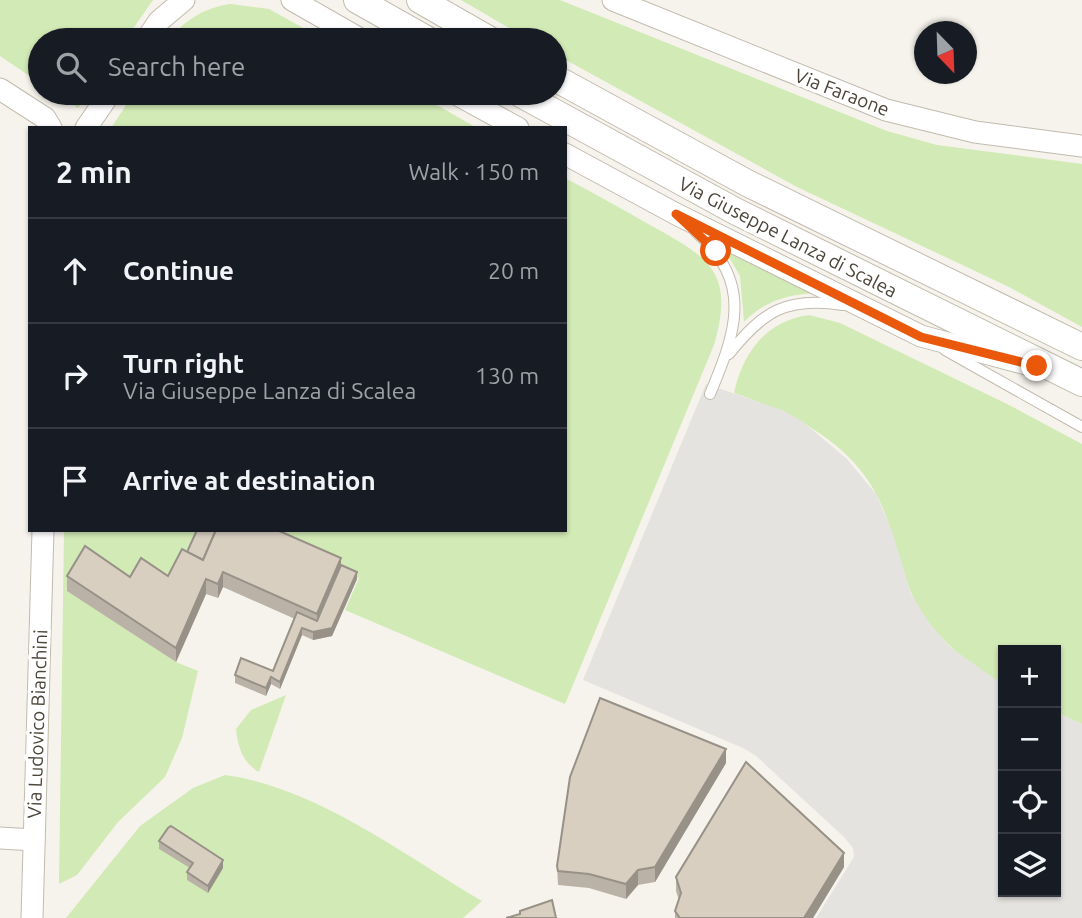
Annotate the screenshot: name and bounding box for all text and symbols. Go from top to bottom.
north arrow [914,21,977,84]
search box [28,28,567,105]
icon: search [52,48,90,86]
text: Search here [108,52,245,81]
street label: Via Faraone [791,64,893,120]
text: 2 min [56,155,132,189]
text: Walk · 150 m [408,159,539,184]
street label: Via Giuseppe Lanza di Scalea [675,172,901,302]
route start [700,235,731,266]
icon: ahead [56,252,94,290]
text: Continue [123,256,234,285]
text: 20 m [488,258,539,283]
text: Turn right [123,349,244,378]
route end [1021,350,1052,381]
icon: right [56,357,94,395]
text: 130 m [475,363,539,388]
text: Via Giuseppe Lanza di Scalea [123,378,416,403]
icon: arrive [56,462,94,500]
text: Arrive at destination [123,466,376,495]
street label: Via Ludovico Bianchini [23,629,51,819]
map controls [998,645,1061,897]
button: + [998,645,1061,708]
button: − [998,708,1061,771]
button: locate [998,771,1061,834]
button: layers [998,834,1061,897]

